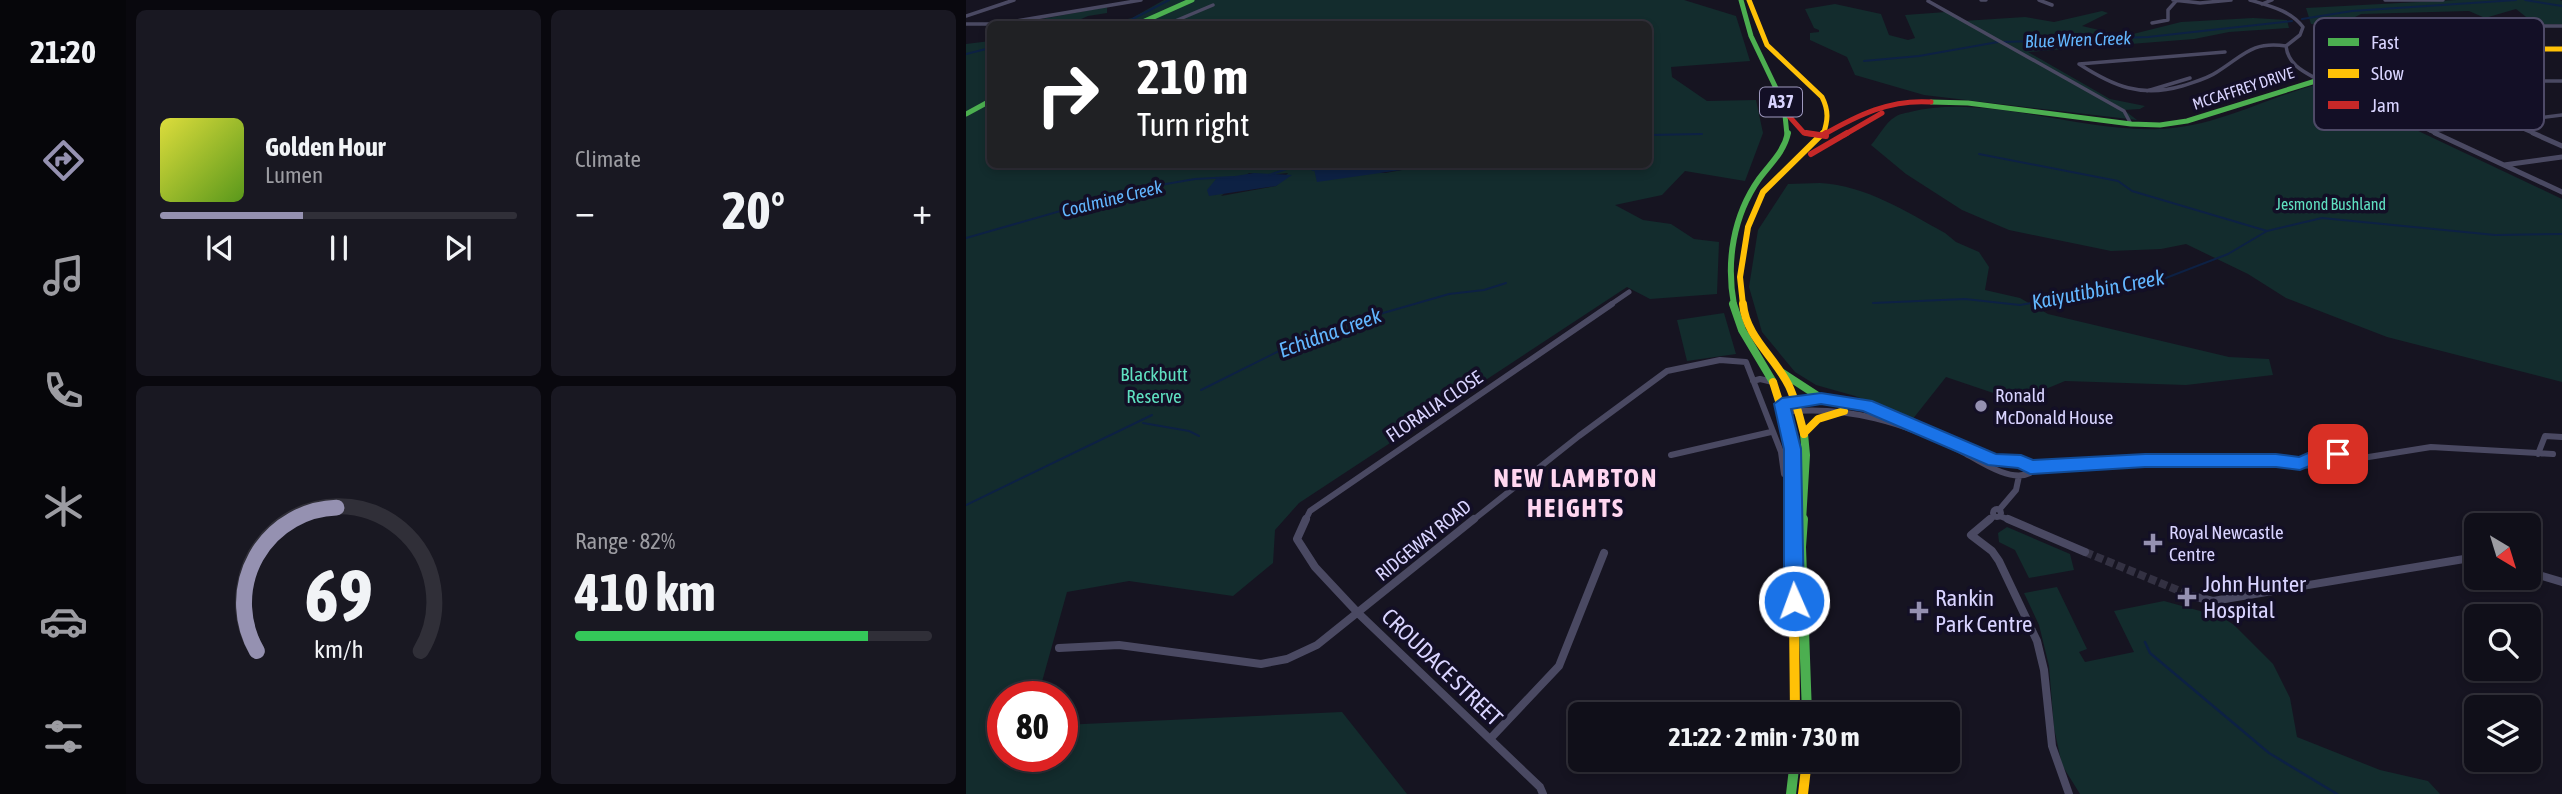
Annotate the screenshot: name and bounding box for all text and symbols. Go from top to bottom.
legend [2314,18,2544,130]
water label: Blue Wren Creek [2024,27,2133,52]
text: Fast [2371,31,2399,53]
text: 21:20 [30,33,96,70]
text: 210 m [1137,48,1248,104]
icon: right [1022,49,1113,140]
text: Slow [2371,62,2405,84]
street label: MCCAFFREY DRIVE [2190,63,2296,113]
road number: A37 [1760,88,1802,116]
text: Jam [2371,94,2400,116]
text: Turn right [1137,106,1250,143]
text: Golden Hour [265,132,385,162]
icon: directions [39,136,88,185]
text: Climate [575,146,641,172]
text: Lumen [265,162,323,188]
water label: Coalmine Creek [1059,176,1165,221]
text: 20° [722,180,785,240]
text: − [575,189,595,232]
text: + [912,189,932,232]
park label: Jesmond Bushland [2276,195,2386,213]
icon: previous [201,229,239,267]
icon: pause [320,229,358,267]
icon: next [439,229,477,267]
icon: music [39,251,88,300]
water label: Kaiyutibbin Creek [2029,264,2167,314]
water label: Echidna Creek [1275,302,1385,362]
park label: Blackbutt Reserve [1120,363,1188,407]
icon: phone [39,366,88,415]
street label: FLORALIA CLOSE [1382,366,1486,446]
place label: Ronald McDonald House [1995,384,2113,428]
marker: Ronald McDonald House [1973,398,1989,414]
pin [2308,424,2368,484]
icon: arrive [2319,435,2357,473]
district label: NEW LAMBTON HEIGHTS [1494,463,1658,523]
icon: climate [39,482,88,531]
street label: RIDGEWAY ROAD [1371,495,1475,585]
north arrow [2464,513,2541,590]
map controls [2464,513,2541,772]
place label: Royal Newcastle Centre [2169,521,2284,565]
text: Range · 82% [575,528,675,554]
marker: Royal Newcastle Centre [2143,533,2163,553]
text: 69 [304,553,373,636]
text: 410 km [575,562,716,622]
position arrow [1757,564,1831,638]
place label: John Hunter Hospital [2203,571,2307,623]
place label: Rankin Park Centre [1935,585,2032,637]
marker: John Hunter Hospital [2177,587,2197,607]
icon: car [39,597,88,646]
marker: Rankin Park Centre [1909,601,1929,621]
street label: CROUDACE STREET [1376,603,1508,731]
button: search [2464,604,2541,681]
text: km/h [314,635,363,663]
speed limit sign: 80 [987,681,1078,772]
button: layers [2464,695,2541,772]
icon: filters [39,712,88,761]
text: 21:22 · 2 min · 730 m [1669,722,1859,752]

